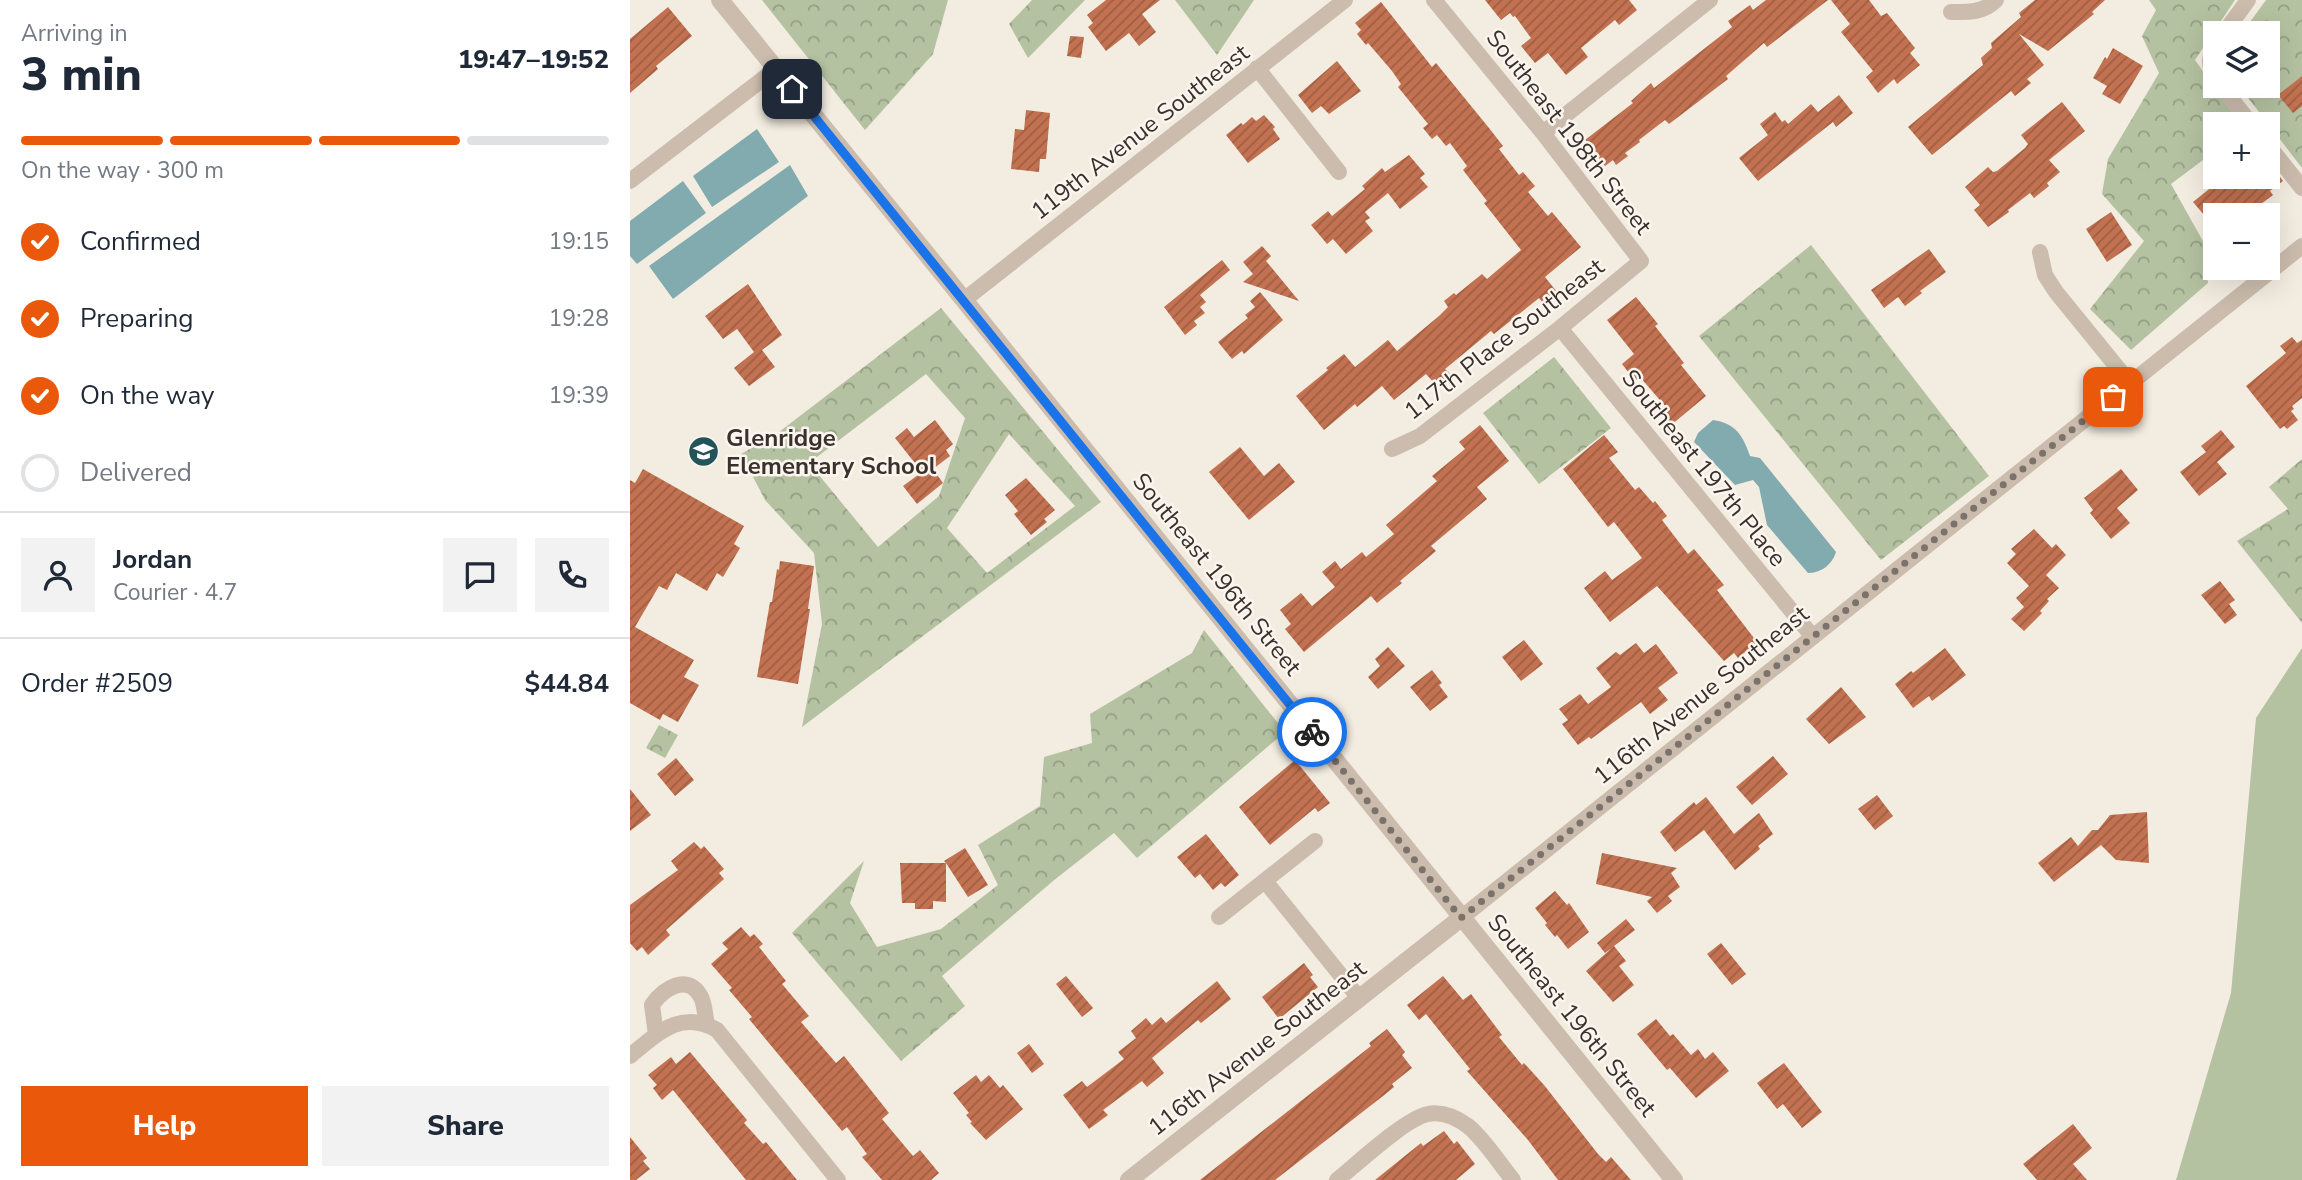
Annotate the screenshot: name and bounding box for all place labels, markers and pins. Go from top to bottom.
pin [762,59,822,119]
pin [2083,367,2143,427]
place label: Glenridge Elementary School [726,422,937,482]
school or university icon: Glenridge Elementary School [686,435,720,469]

